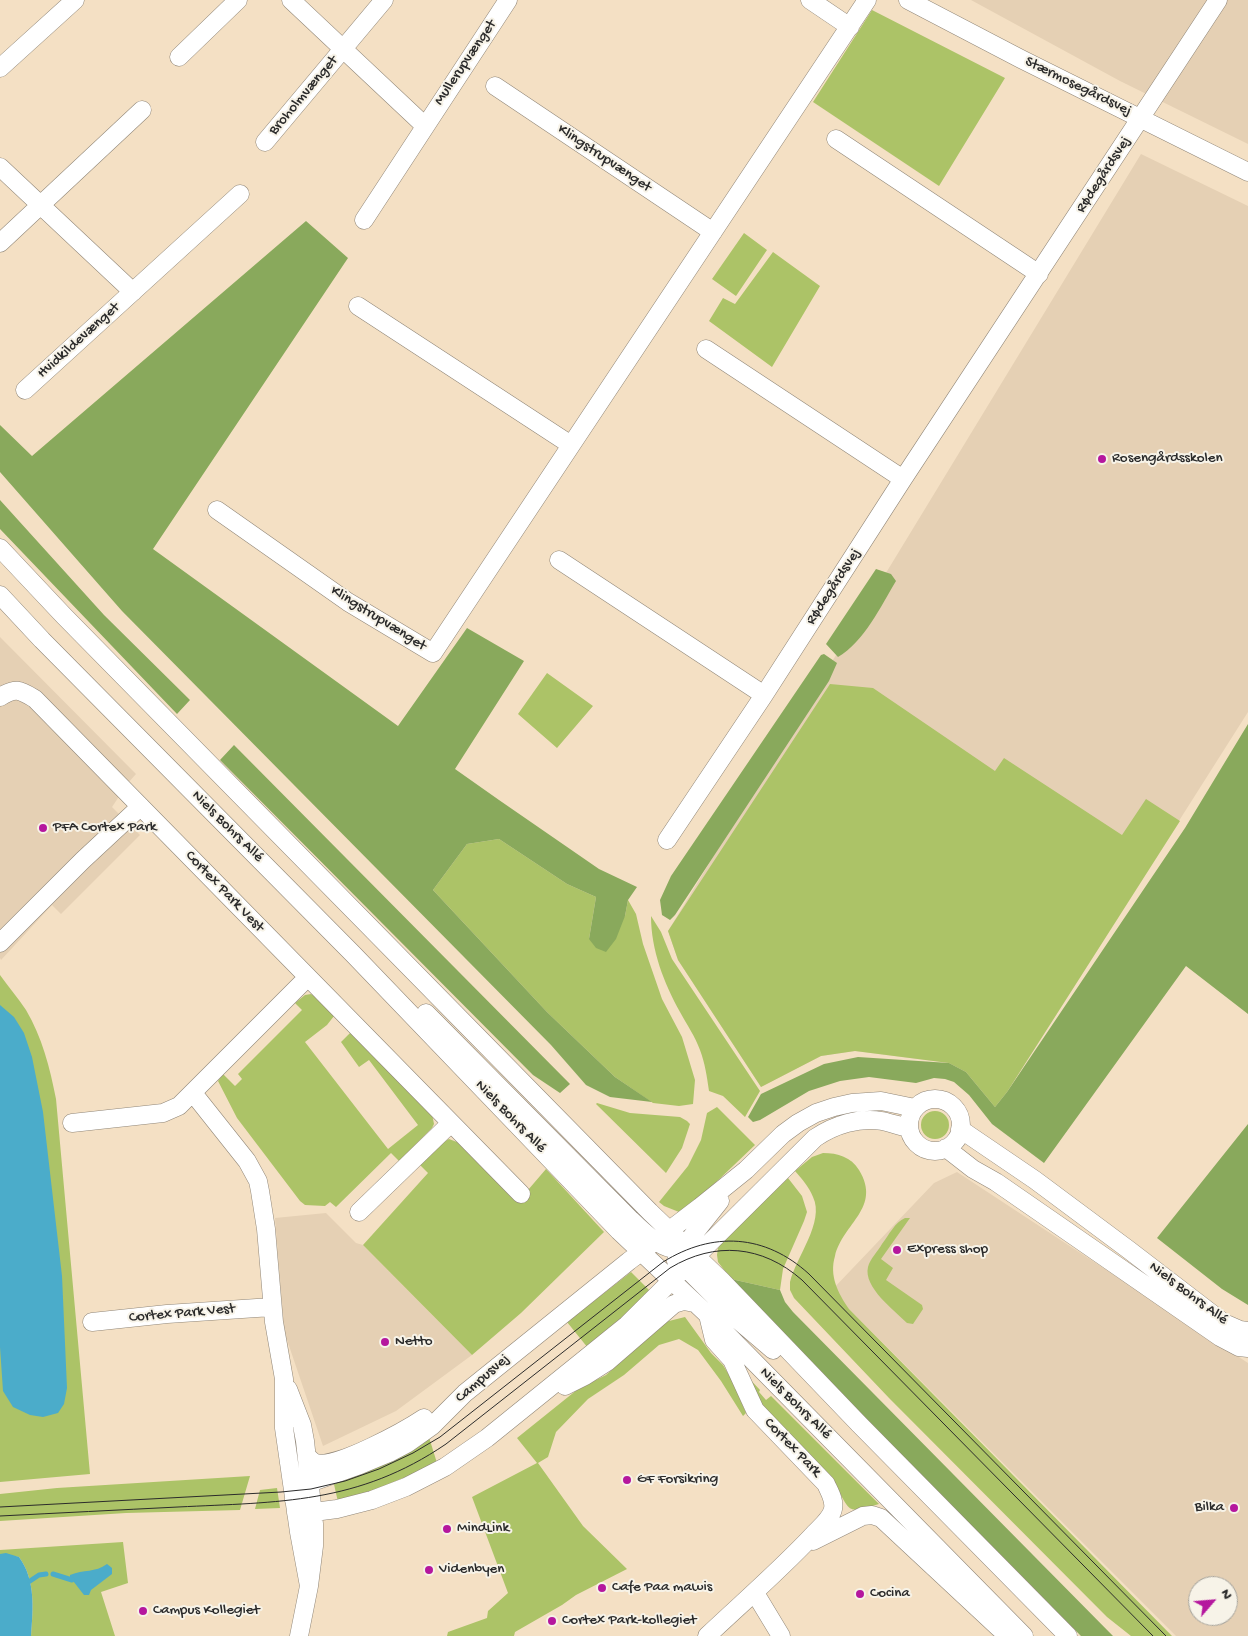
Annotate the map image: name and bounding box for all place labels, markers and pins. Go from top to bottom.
place label: Rosengårdsskolen [1112,450,1223,468]
marker: Rosengårdsskolen [1096,453,1108,465]
place label: PFA Cortex Park [53,819,156,837]
marker: PFA Cortex Park [37,822,49,834]
place label: Express shop [907,1241,988,1259]
marker: Express shop [891,1244,903,1256]
place label: Netto [395,1333,433,1351]
marker: Netto [379,1336,391,1348]
place label: GF Forsikring [637,1471,718,1489]
marker: GF Forsikring [621,1474,633,1486]
place label: Bilka [1195,1499,1224,1517]
marker: Bilka [1228,1502,1240,1514]
place label: MindLink [457,1520,509,1538]
marker: MindLink [441,1523,453,1535]
place label: Videnbyen [439,1561,504,1579]
marker: Videnbyen [423,1564,435,1576]
place label: Cafe Paa mawis [612,1579,712,1597]
marker: Cafe Paa mawis [596,1582,608,1594]
place label: Cocina [870,1585,910,1603]
marker: Cocina [854,1588,866,1600]
place label: Campus Kollegiet [153,1602,260,1620]
marker: Campus Kollegiet [137,1605,149,1617]
place label: Cortex Park-kollegiet [562,1612,696,1630]
marker: Cortex Park-kollegiet [546,1615,558,1627]

